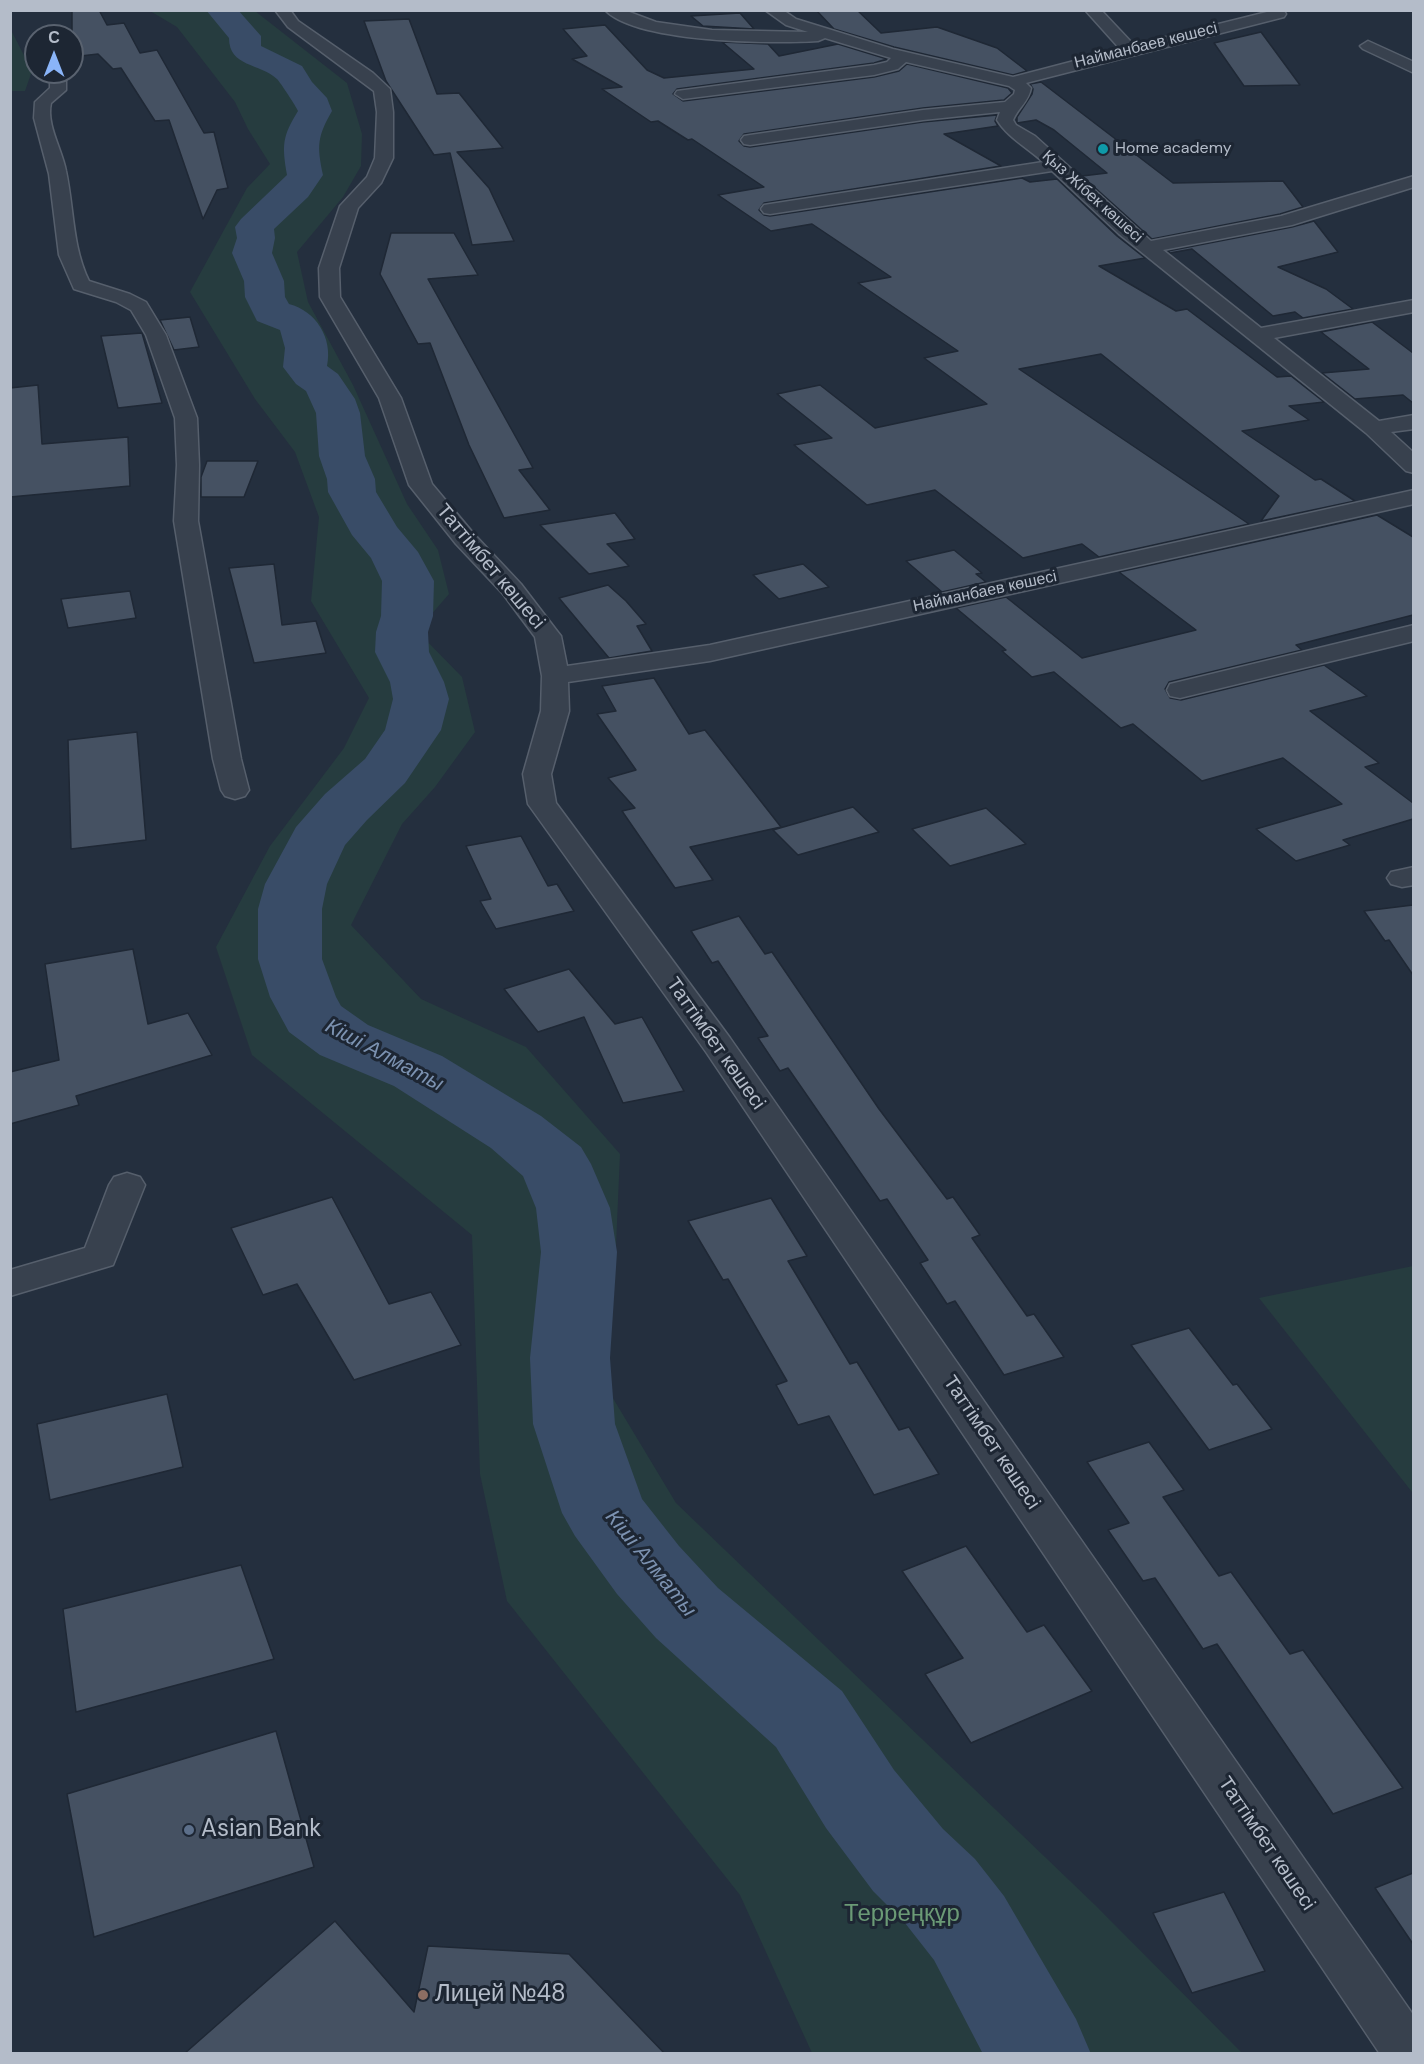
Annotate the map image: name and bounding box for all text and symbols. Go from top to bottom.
street label: Найманбаев көшесі [1073,19,1219,73]
north arrow [24,24,84,84]
text: С [48,27,60,48]
place label: Home academy [1115,139,1232,159]
marker: Home academy [1096,142,1110,156]
street label: Қыз Жібек көшесі [1038,147,1146,247]
street label: Таттімбет көшесі [431,500,549,634]
street label: Найманбаев көшесі [911,567,1059,617]
street label: Таттімбет көшесі [660,973,770,1115]
water label: Кіші Алматы [321,1014,447,1098]
street label: Таттімбет көшесі [937,1372,1045,1514]
water label: Кіші Алматы [599,1506,701,1622]
street label: Таттімбет көшесі [1212,1773,1320,1915]
place label: Asian Bank [201,1816,321,1844]
marker: Asian Bank [182,1823,196,1837]
park label: Терреңқұр [844,1901,960,1929]
place label: Лицей №48 [435,1981,566,2009]
marker: Лицей №48 [416,1988,430,2002]

